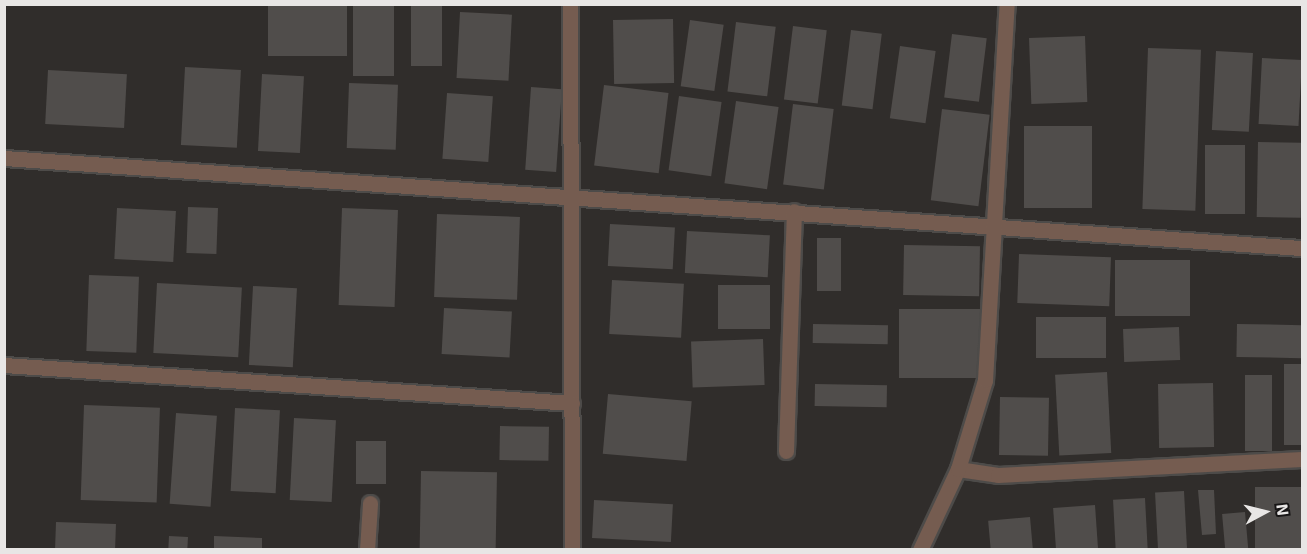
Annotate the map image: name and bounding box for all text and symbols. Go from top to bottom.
north arrow [1235,482,1295,542]
text: N [1273,503,1293,517]

